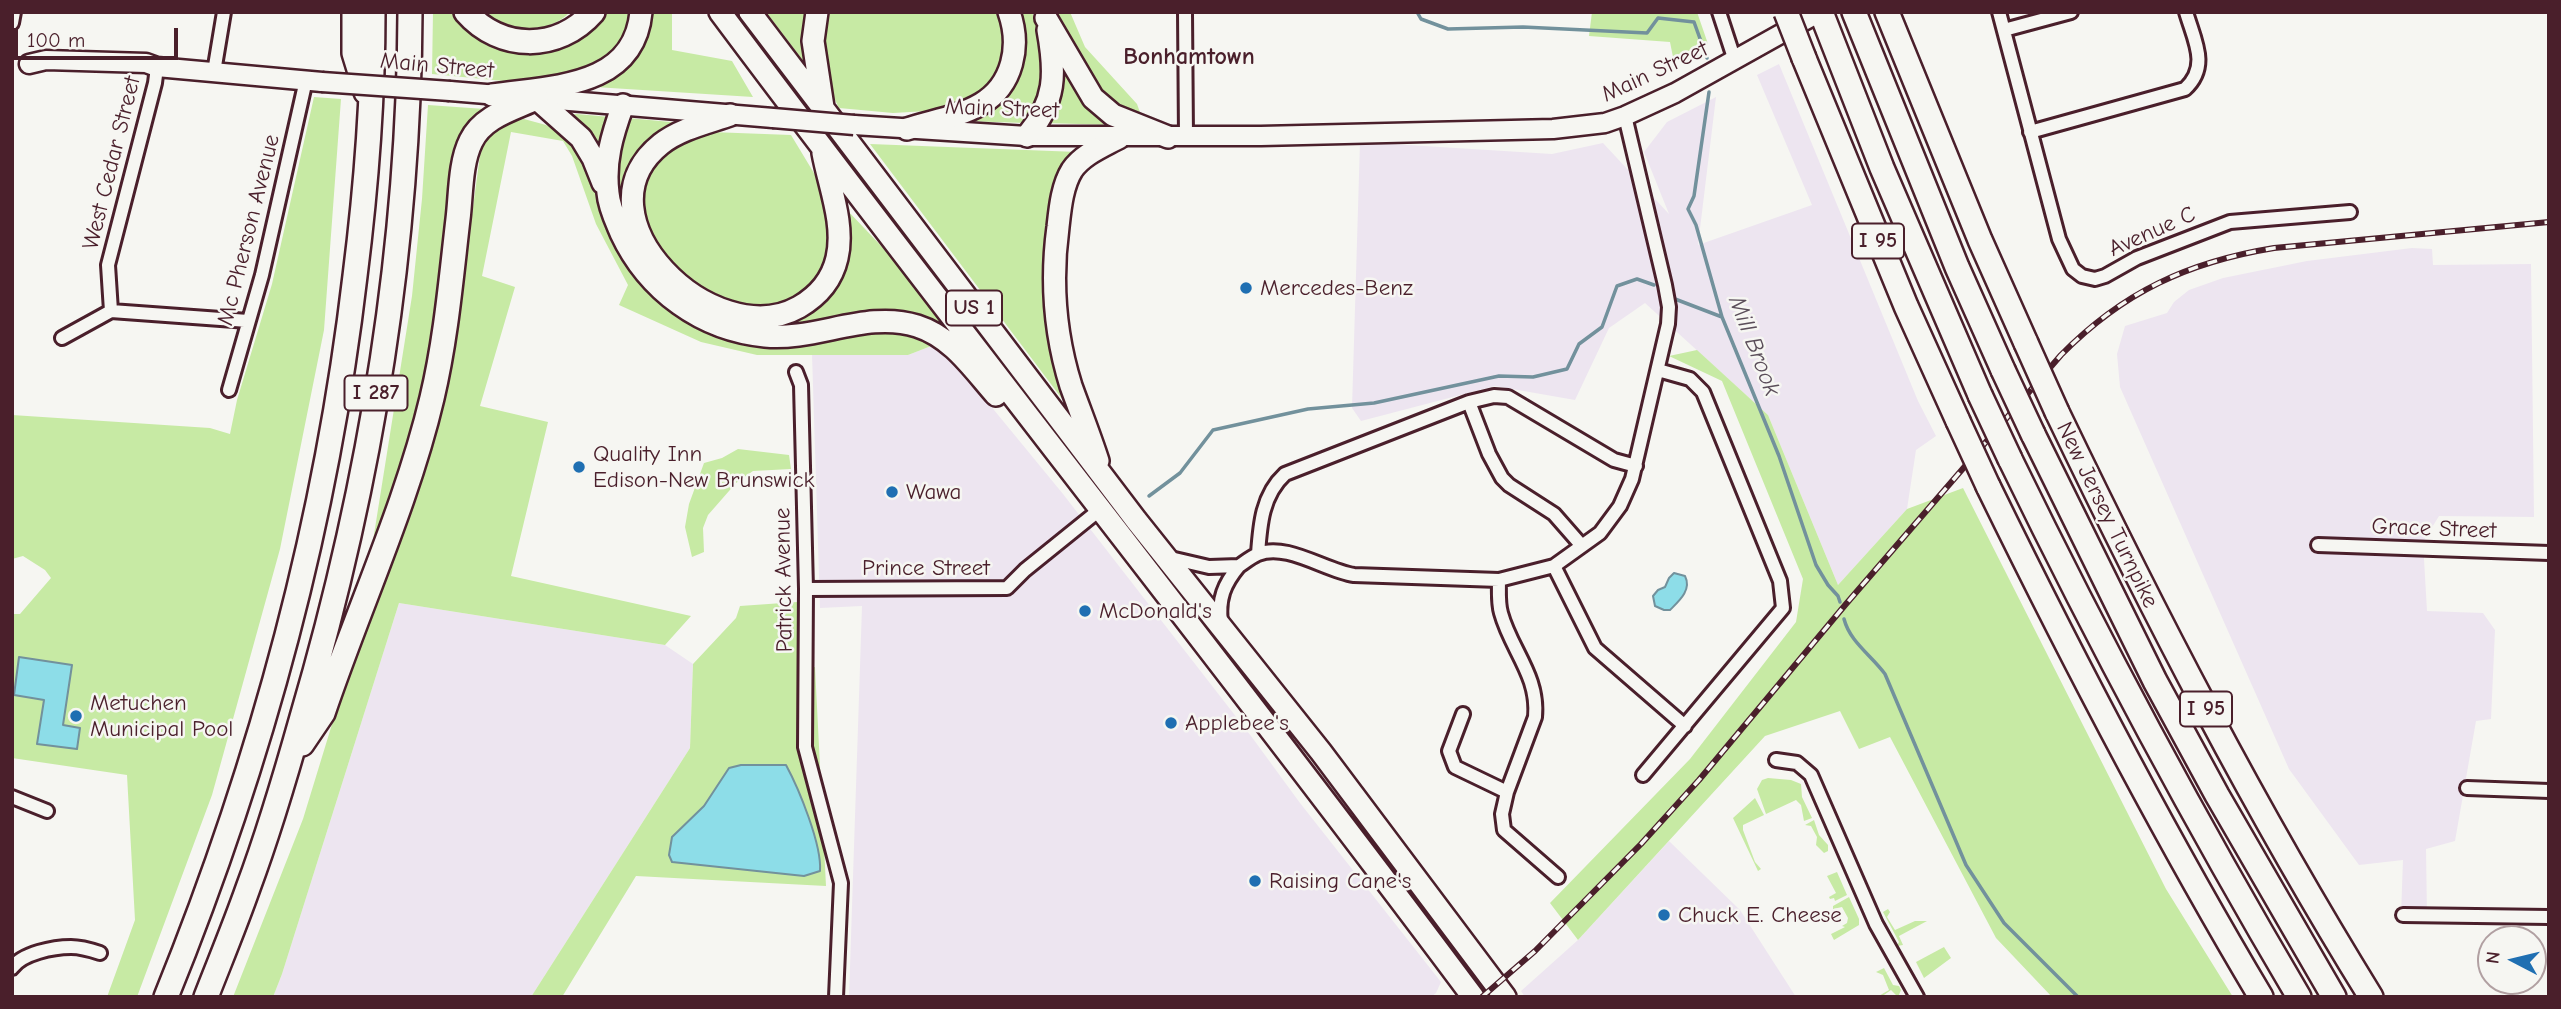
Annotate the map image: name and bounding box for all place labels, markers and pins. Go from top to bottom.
place label: Mercedes-Benz [1260,274,1413,302]
marker: Mercedes-Benz [1238,280,1254,296]
place label: Quality Inn Edison-New Brunswick [593,440,815,494]
marker: Quality Inn Edison-New Brunswick [571,459,587,475]
place label: Wawa [906,478,961,506]
marker: Wawa [884,484,900,500]
place label: McDonald's [1099,597,1212,625]
marker: McDonald's [1077,603,1093,619]
place label: Metuchen Municipal Pool [90,689,233,743]
marker: Metuchen Municipal Pool [68,708,84,724]
place label: Applebee's [1185,709,1289,737]
marker: Applebee's [1163,715,1179,731]
place label: Raising Cane's [1269,867,1411,895]
marker: Raising Cane's [1247,873,1263,889]
place label: Chuck E. Cheese [1678,901,1842,929]
marker: Chuck E. Cheese [1656,907,1672,923]

